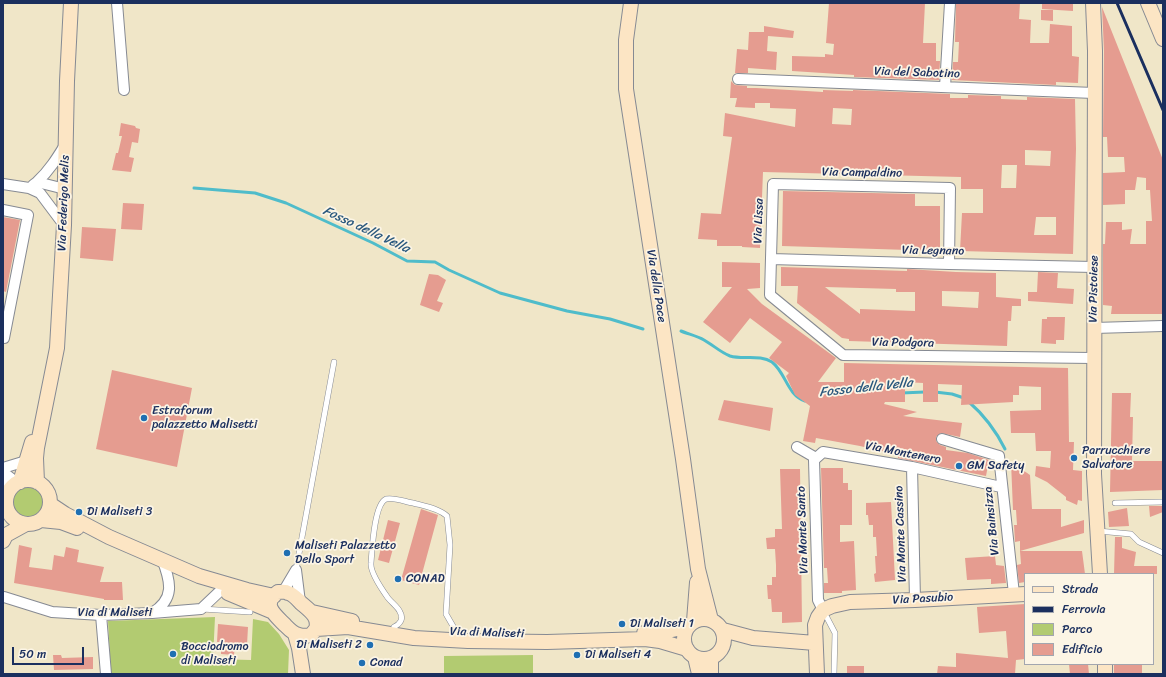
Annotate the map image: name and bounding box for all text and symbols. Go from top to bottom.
street label: Via del Sabotino [874,64,960,82]
street label: Via Federigo Melis [55,155,73,251]
street label: Via Campaldino [822,165,902,181]
street label: Via Lissa [751,198,767,244]
water label: Fosso della Vella [320,203,412,257]
street label: Via Legnano [902,243,964,259]
street label: Via della Pace [643,249,669,323]
street label: Via Pistoiese [1086,255,1102,323]
street label: Via Podgora [872,335,934,351]
water label: Fosso della Vella [819,375,913,401]
place label: Estraforum palazzetto Malisetti [152,404,257,432]
marker: Estraforum palazzetto Malisetti [139,413,149,423]
street label: Via Montenero [864,439,942,467]
place label: Parrucchiere Salvatore [1082,444,1150,472]
marker: Parrucchiere Salvatore [1069,453,1079,463]
place label: GM Safety [967,459,1024,473]
marker: GM Safety [954,461,964,471]
street label: Via Monte Cassino [892,485,910,583]
street label: Via Monte Santo [794,486,812,574]
street label: Via Bainsizza [981,486,1003,556]
place label: Di Maliseti 3 [87,505,152,519]
marker: Di Maliseti 3 [74,507,84,517]
place label: Maliseti Palazzetto Dello Sport [295,539,396,567]
marker: Maliseti Palazzetto Dello Sport [282,548,292,558]
place label: CONAD [406,572,445,586]
legend [1024,573,1154,665]
marker: CONAD [393,574,403,584]
text: Strada [1062,578,1098,600]
street label: Via Pasubio [892,590,954,608]
text: Ferrovia [1062,598,1106,620]
street label: Via di Maliseti [78,606,152,620]
place label: Di Maliseti 1 [630,617,694,631]
text: Parco [1062,618,1092,640]
marker: Di Maliseti 1 [617,619,627,629]
street label: Via di Maliseti [450,625,524,641]
place label: Di Maliseti 2 [296,638,362,652]
text: Edificio [1062,638,1102,660]
scale bar [14,639,86,665]
place label: Bocciodromo di Maliseti [181,640,249,668]
marker: Di Maliseti 2 [365,640,375,650]
text: 50 m [19,643,46,665]
place label: Di Maliseti 4 [585,648,651,662]
marker: Bocciodromo di Maliseti [168,649,178,659]
marker: Di Maliseti 4 [572,650,582,660]
place label: Conad [370,656,402,670]
marker: Conad [357,658,367,668]

